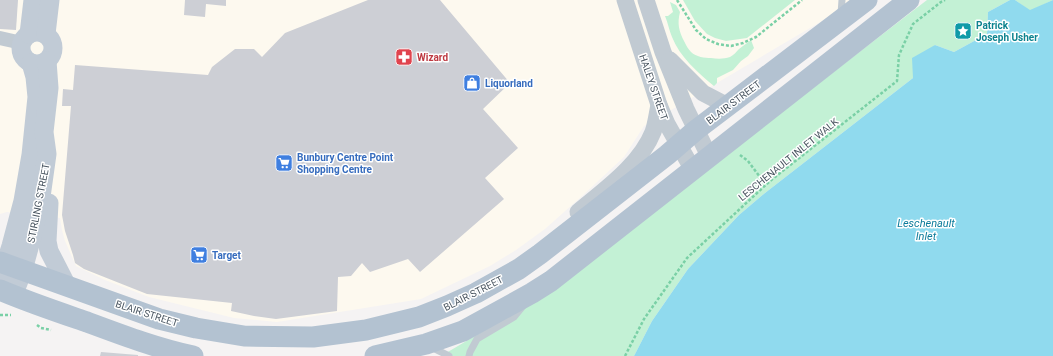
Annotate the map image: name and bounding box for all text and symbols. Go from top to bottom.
place label: Patrick Joseph Usher [976,20,1038,43]
place icon: Patrick Joseph Usher [953,21,973,41]
pharmacy icon: Wizard [394,47,414,67]
place label: Wizard [417,52,448,63]
street label: HALEY STREET [637,53,670,122]
shop icon: Liquorland [462,73,482,93]
place label: Liquorland [485,78,533,89]
street label: BLAIR STREET [704,78,763,126]
street label: LESCHENAULT INLET WALK [736,115,841,203]
place label: Bunbury Centre Point Shopping Centre [297,152,394,175]
supermarket icon: Bunbury Centre Point Shopping Centre [274,153,294,173]
street label: STIRLING STREET [25,162,52,244]
water label: Leschenault Inlet [897,217,955,243]
supermarket icon: Target [189,245,209,265]
place label: Target [212,250,241,261]
street label: BLAIR STREET [442,274,505,313]
street label: BLAIR STREET [114,298,180,329]

